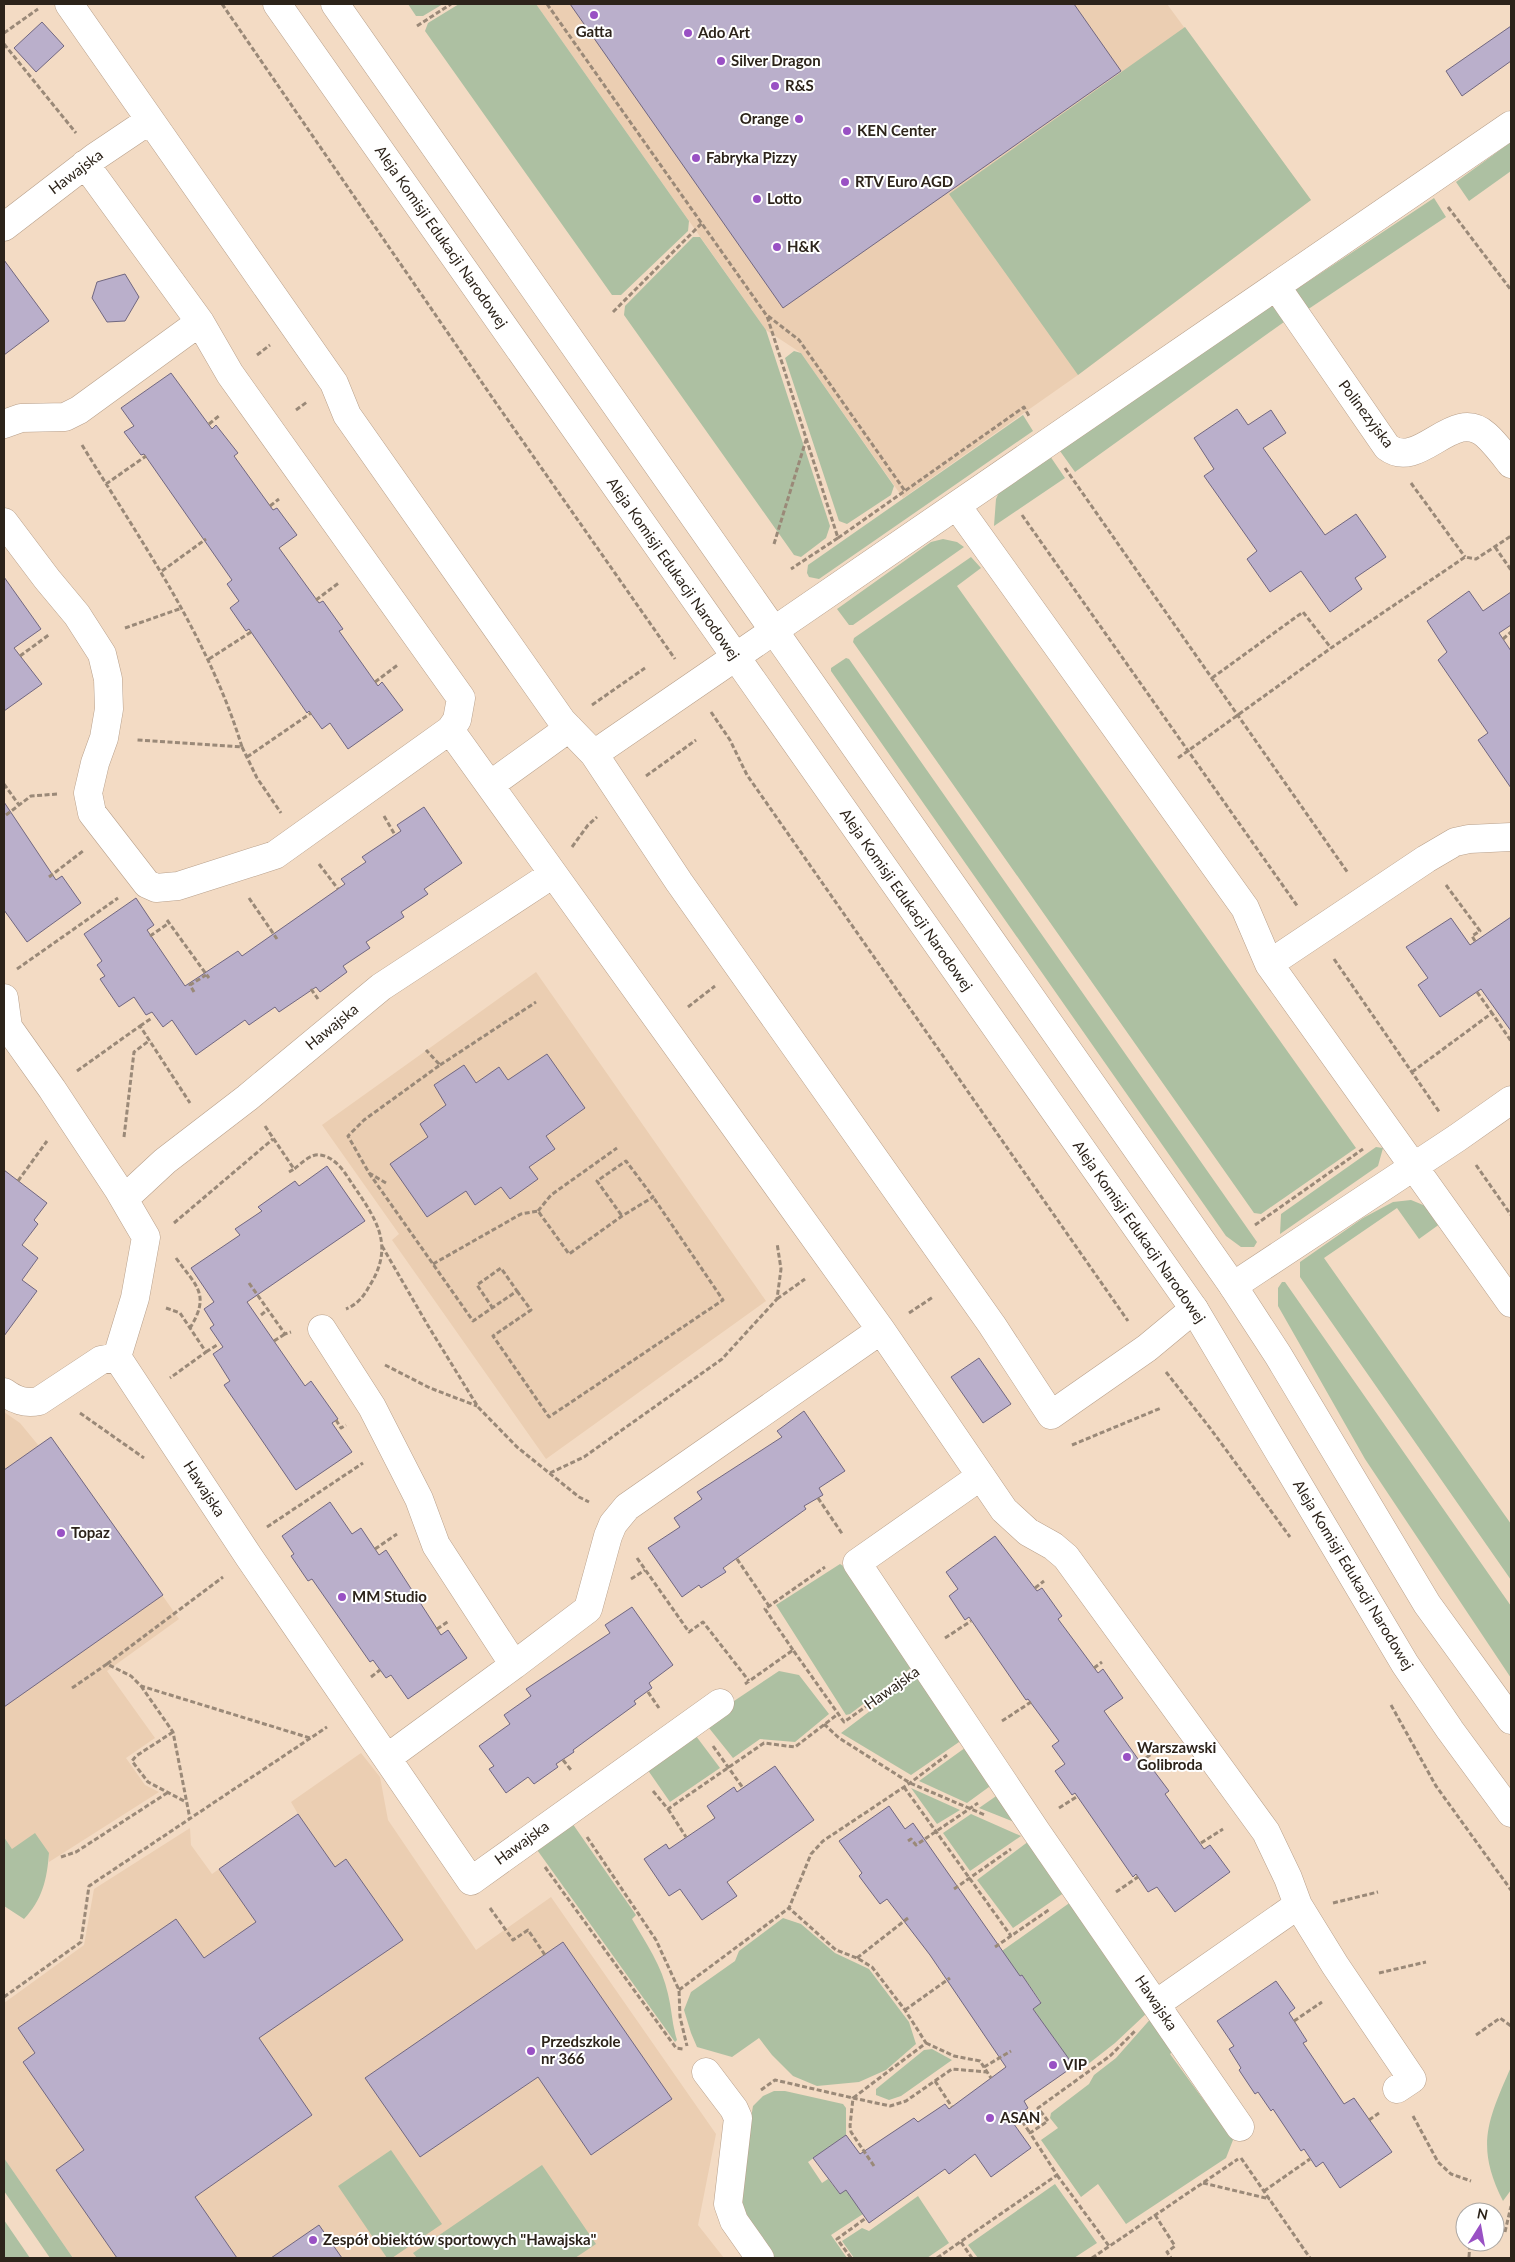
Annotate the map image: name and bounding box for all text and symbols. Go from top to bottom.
marker: Gatta [588,9,600,21]
place label: Gatta [576,22,612,40]
place label: Ado Art [697,23,751,41]
marker: Ado Art [682,27,694,39]
place label: Silver Dragon [731,51,821,69]
marker: Silver Dragon [715,55,727,67]
place label: R&S [785,76,814,94]
marker: R&S [769,80,781,92]
place label: Orange [740,109,789,127]
marker: Orange [793,113,805,125]
place label: KEN Center [857,121,937,139]
marker: KEN Center [841,125,853,137]
street label: Aleja Komisji Edukacji Narodowej [372,142,512,331]
street label: Hawajska [45,145,106,197]
place label: Fabryka Pizzy [706,148,797,166]
marker: Fabryka Pizzy [690,152,702,164]
place label: RTV Euro AGD [855,172,953,190]
marker: RTV Euro AGD [839,176,851,188]
place label: Lotto [767,189,802,207]
marker: Lotto [751,193,763,205]
place label: H&K [787,237,820,255]
marker: H&K [771,241,783,253]
street label: Polinezyjska [1335,376,1398,451]
street label: Aleja Komisji Edukacji Narodowej [604,474,744,663]
street label: Aleja Komisji Edukacji Narodowej [837,805,977,994]
street label: Hawajska [301,999,362,1053]
street label: Aleja Komisji Edukacji Narodowej [1070,1137,1210,1326]
street label: Hawajska [180,1457,230,1520]
street label: Aleja Komisji Edukacji Narodowej [1290,1476,1418,1673]
place label: Topaz [71,1523,110,1541]
marker: Topaz [55,1527,67,1539]
place label: MM Studio [352,1587,427,1605]
marker: MM Studio [336,1591,348,1603]
street label: Hawajska [860,1662,922,1713]
place label: Warszawski Golibroda [1137,1738,1217,1773]
marker: Warszawski Golibroda [1121,1751,1133,1763]
street label: Hawajska [491,1816,552,1868]
street label: Hawajska [1132,1971,1182,2034]
place label: Przedszkole nr 366 [541,2032,621,2067]
marker: Przedszkole nr 366 [525,2045,537,2057]
place label: VIP [1062,2055,1087,2073]
marker: VIP [1047,2059,1059,2071]
place label: ASAN [999,2108,1040,2126]
marker: ASAN [984,2112,996,2124]
north arrow [1455,2202,1505,2252]
text: N [1476,2204,1489,2223]
place label: Zespół obiektów sportowych "Hawajska" [323,2230,596,2248]
marker: Zespół obiektów sportowych "Hawajska" [307,2234,319,2246]

